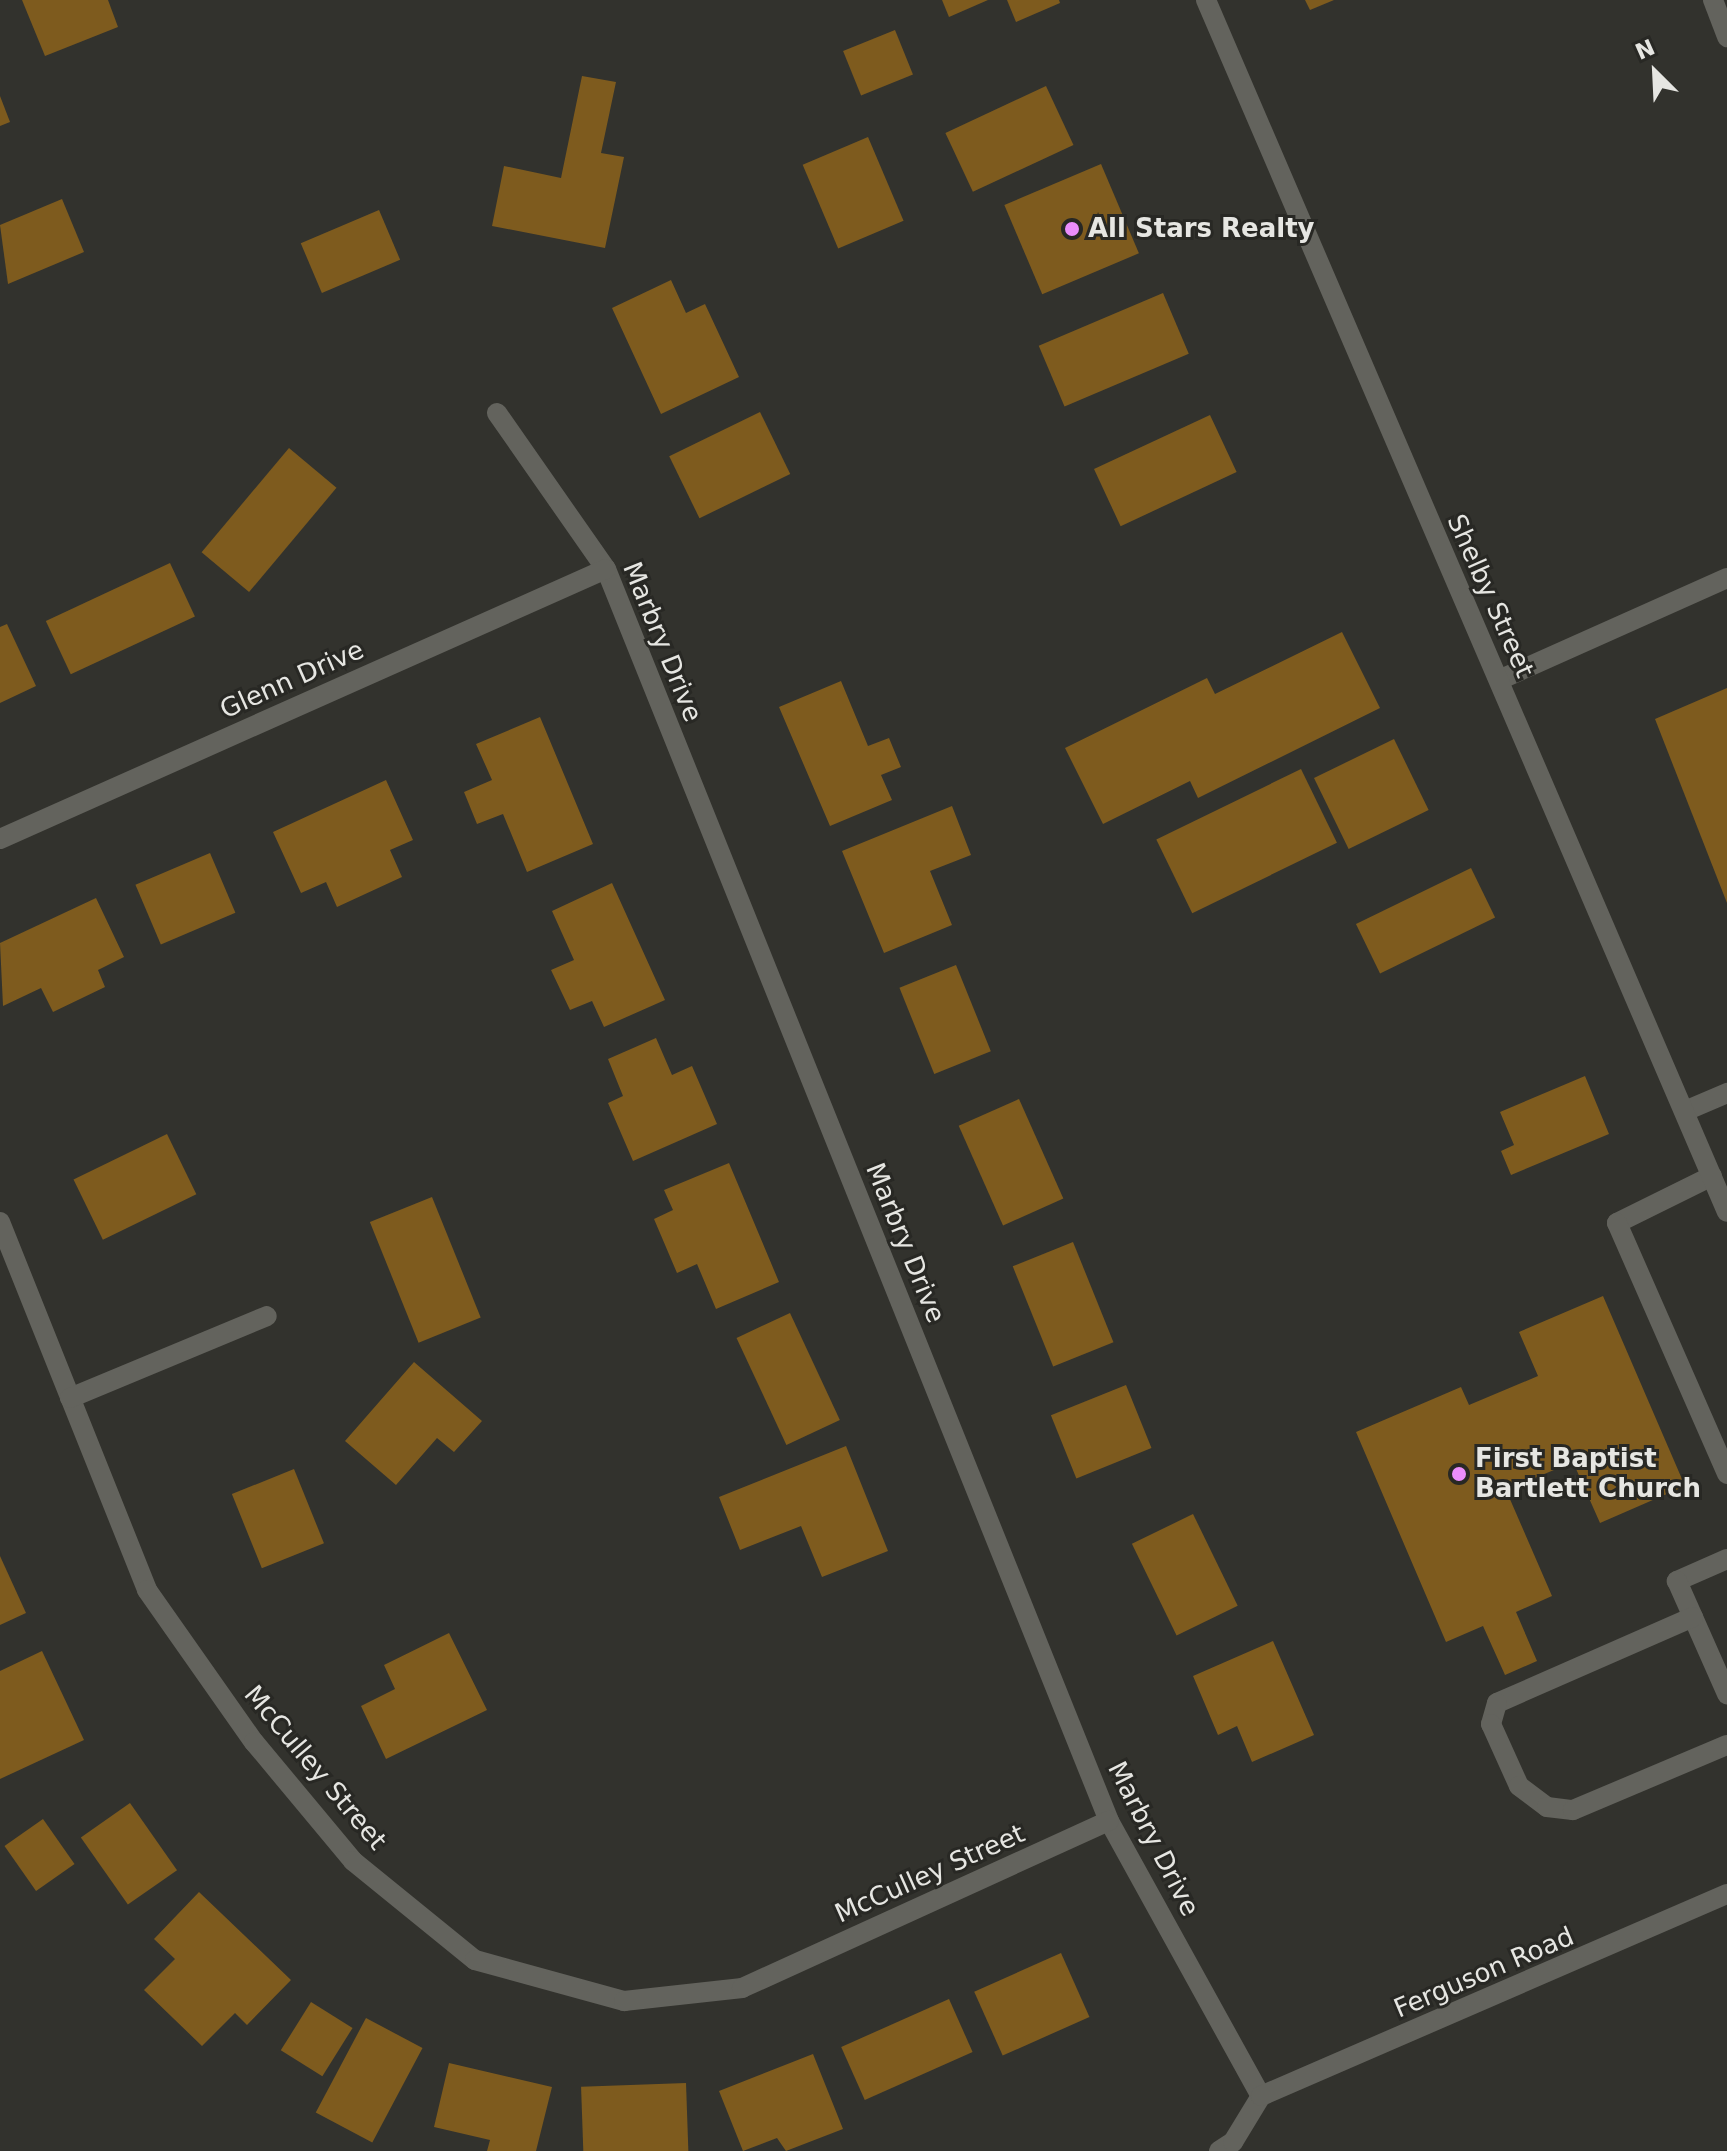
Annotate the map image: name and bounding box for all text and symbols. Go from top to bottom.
north arrow [1615,32,1695,112]
text: N [1632,34,1659,65]
place label: All Stars Realty [1088,213,1315,245]
marker: All Stars Realty [1063,220,1081,238]
street label: Shelby Street [1440,510,1540,682]
street label: Marbry Drive [616,558,708,726]
street label: Glenn Drive [215,634,369,726]
street label: Marbry Drive [859,1159,951,1327]
place label: First Baptist Bartlett Church [1475,1443,1701,1504]
marker: First Baptist Bartlett Church [1450,1465,1468,1483]
street label: McCulley Street [237,1680,393,1856]
street label: Marbry Drive [1101,1757,1205,1921]
street label: McCulley Street [830,1818,1030,1930]
street label: Ferguson Road [1389,1921,1579,2025]

